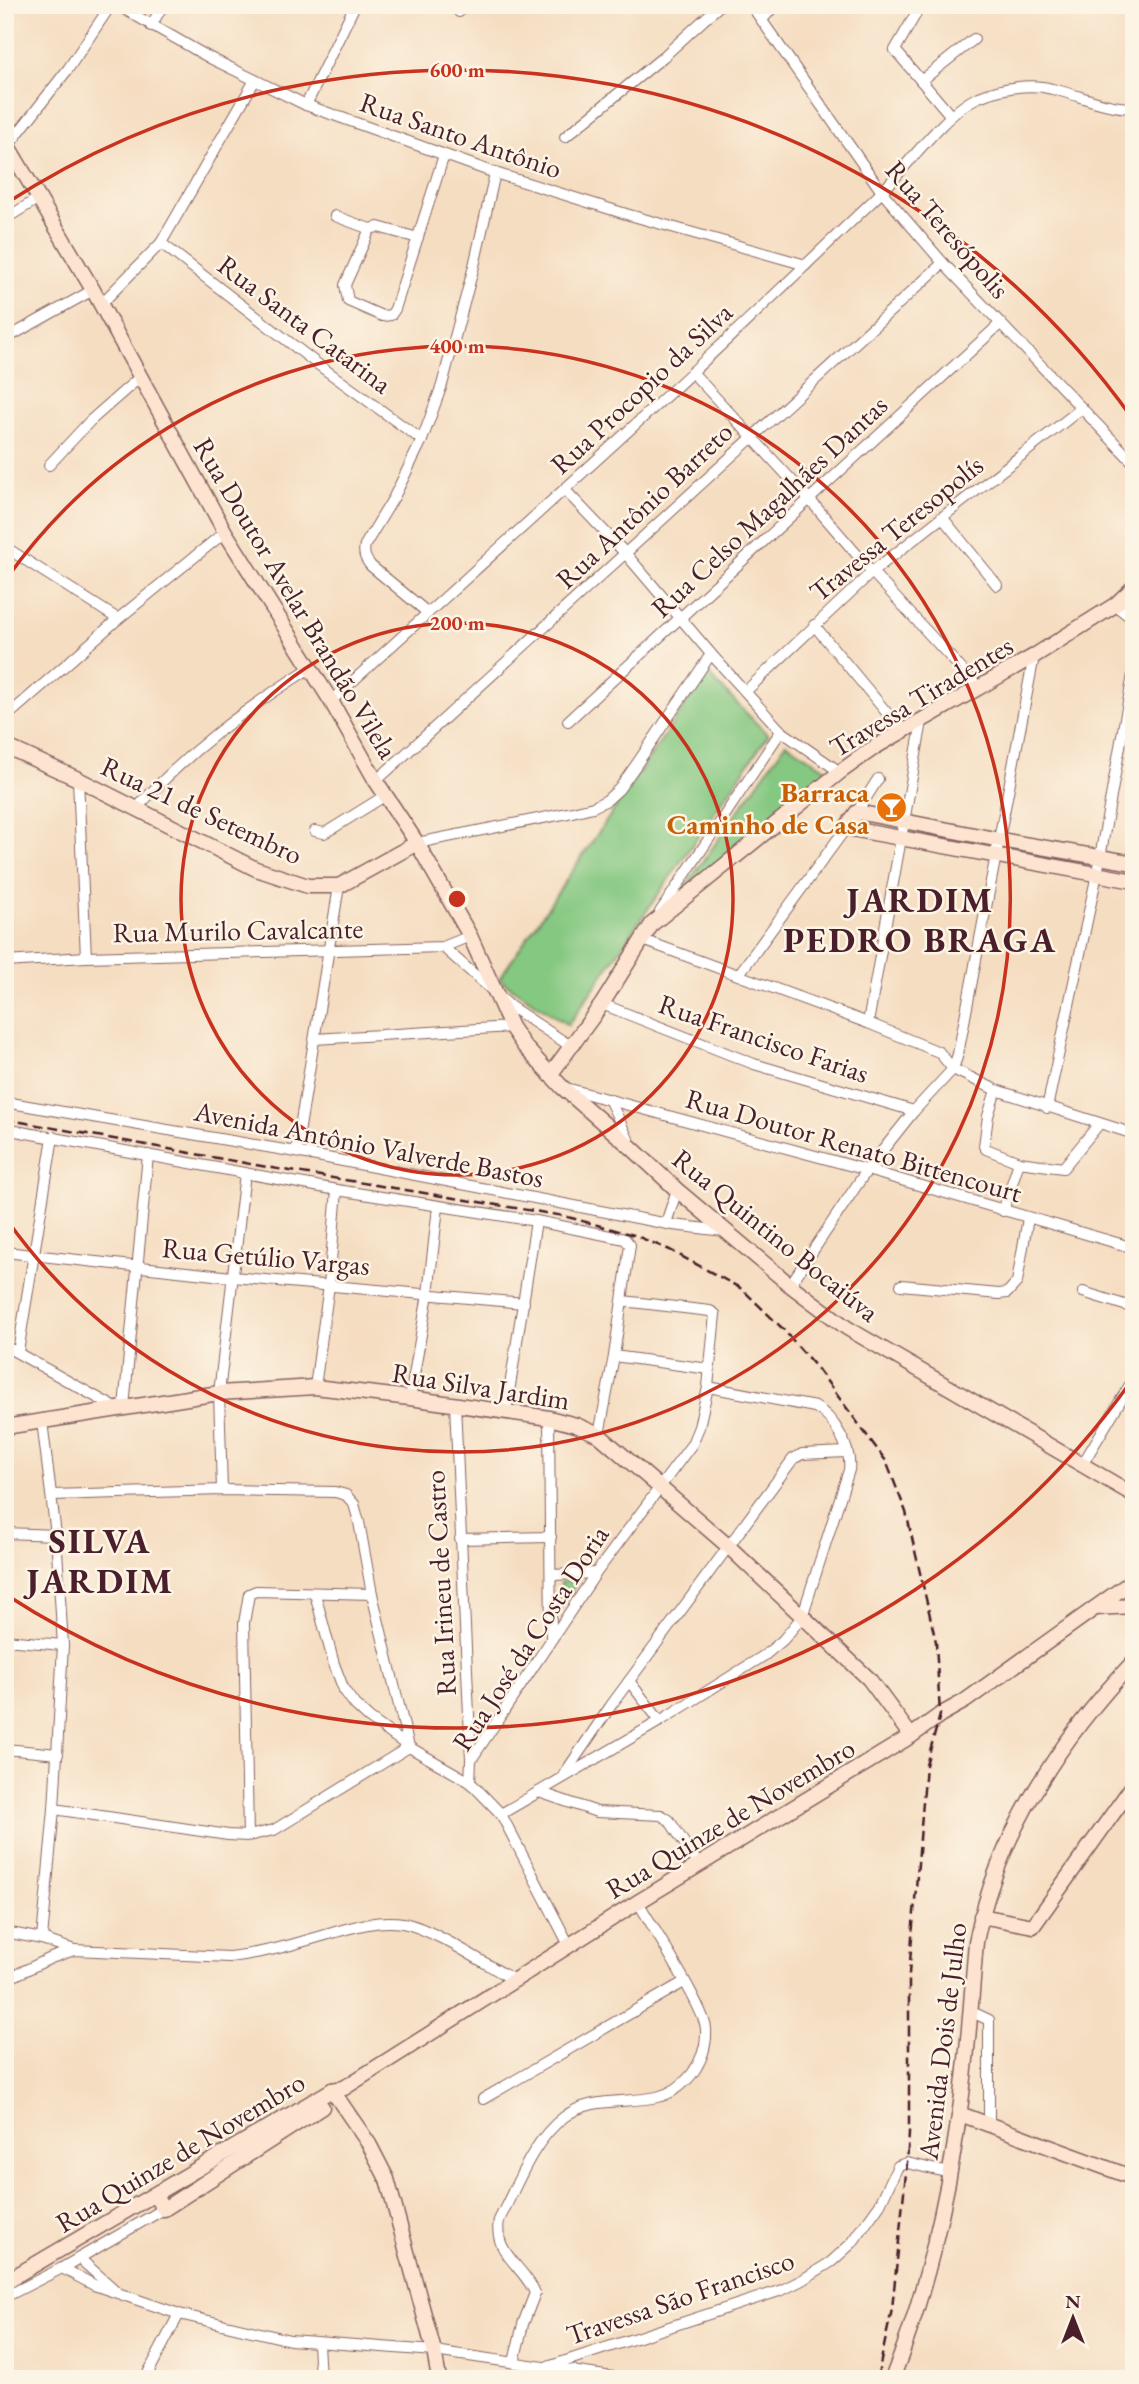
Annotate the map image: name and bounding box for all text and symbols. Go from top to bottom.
text: 600 m [429,56,485,83]
street label: Rua Santo Antônio [355,84,567,186]
street label: Rua Teresópolis [878,152,1018,306]
street label: Rua Santa Catarina [211,247,400,402]
street label: Rua Procopio da Silva [542,294,740,482]
text: 400 m [429,332,485,359]
street label: Rua Celso Magalhães Dantas [643,387,895,625]
street label: Rua Antônio Barreto [548,414,740,596]
street label: Rua Doutor Avelar Brandão Vilela [186,431,407,766]
street label: Travessa Teresopolís [802,447,990,609]
text: 200 m [429,609,485,636]
street label: Travessa Tiradentes [823,627,1019,765]
street label: Rua 21 de Setembro [96,748,308,872]
place label: Barraca Caminho de Casa [667,774,870,842]
bar icon: Barraca Caminho de Casa [875,791,909,825]
district label: JARDIM PEDRO BRAGA [783,877,1057,962]
centre of rings [445,887,469,911]
street label: Rua Murilo Cavalcante [112,910,364,950]
street label: Rua Francisco Farias [654,985,874,1091]
street label: Rua Doutor Renato Bittencourt [682,1080,1026,1210]
street label: Avenida Antônio Valverde Bastos [190,1092,547,1196]
street label: Rua Quintino Bocaiúva [665,1140,888,1330]
street label: Rua Getúlio Vargas [161,1229,371,1283]
street label: Rua Silva Jardim [390,1354,573,1418]
street label: Rua Irineu de Castro [416,1469,464,1697]
district label: SILVA JARDIM [23,1518,174,1603]
street label: Rua José da Costa Doria [444,1518,617,1758]
street label: Rua Quinze de Novembro [599,1729,861,1907]
street label: Avenida Dois de Julho [909,1920,974,2163]
street label: Rua Quinze de Novembro [49,2063,311,2241]
street label: Travessa São Francisco [561,2241,799,2353]
north arrow [1038,2282,1108,2352]
text: N [1065,2289,1081,2314]

